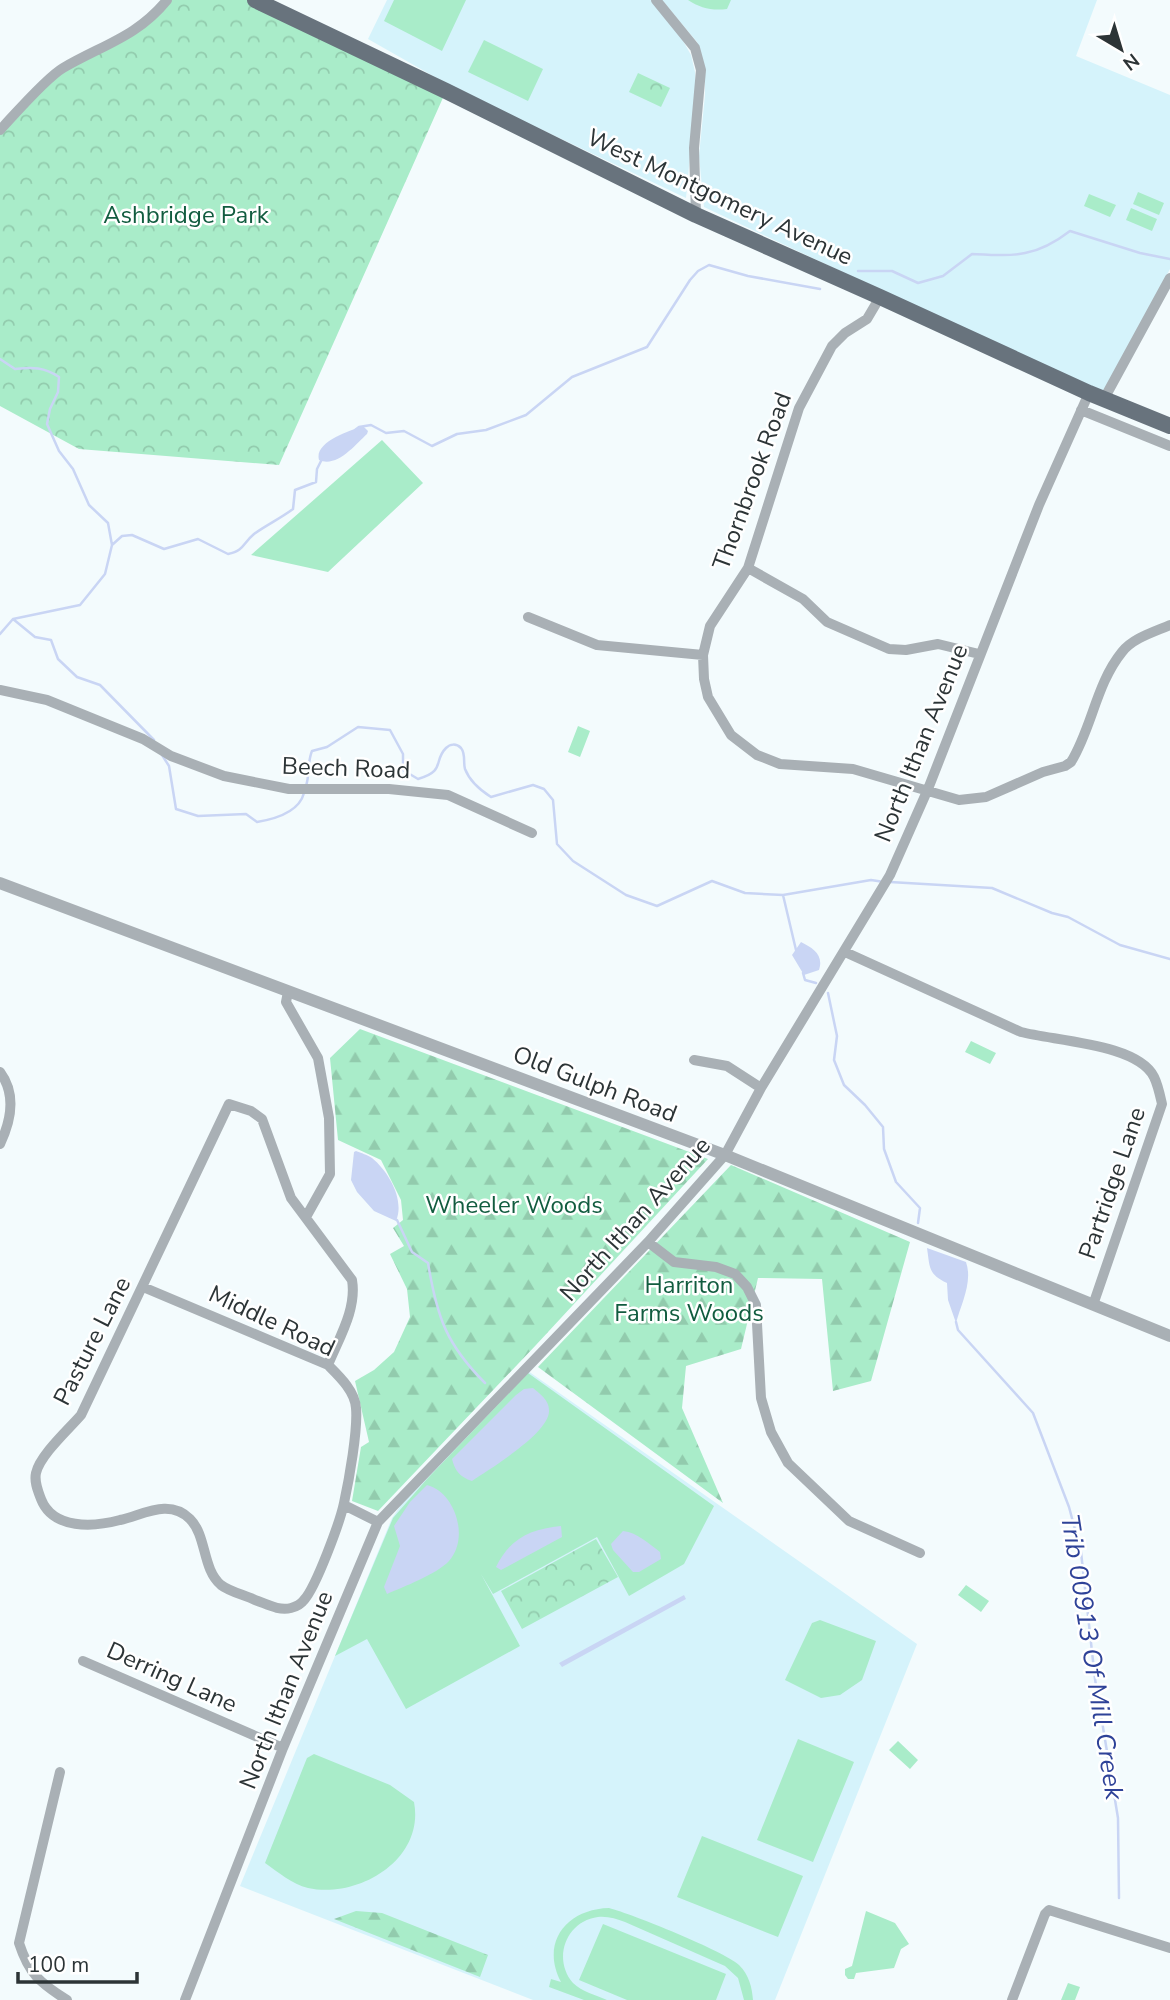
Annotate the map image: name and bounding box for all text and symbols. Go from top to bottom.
north arrow [1086,14,1156,84]
text: N [1117,47,1144,76]
street label: West Montgomery Avenue [582,121,858,273]
park label: Ashbridge Park [103,199,270,231]
street label: Thornbrook Road [705,388,799,574]
street label: North Ithan Avenue [867,639,975,847]
street label: Beech Road [281,750,411,786]
street label: Old Gulph Road [508,1038,682,1130]
street label: Partridge Lane [1071,1103,1153,1263]
street label: North Ithan Avenue [553,1130,717,1308]
park label: Wheeler Woods [425,1189,603,1221]
park label: Harriton Farms Woods [614,1269,764,1329]
street label: Pasture Lane [46,1271,138,1411]
street label: Middle Road [204,1278,340,1364]
water label: Trib 00913 Of Mill Creek [1052,1512,1132,1803]
street label: North Ithan Avenue [232,1586,340,1794]
street label: Derring Lane [102,1634,242,1720]
scale bar [18,1940,136,1984]
text: 100 m [28,1951,89,1979]

